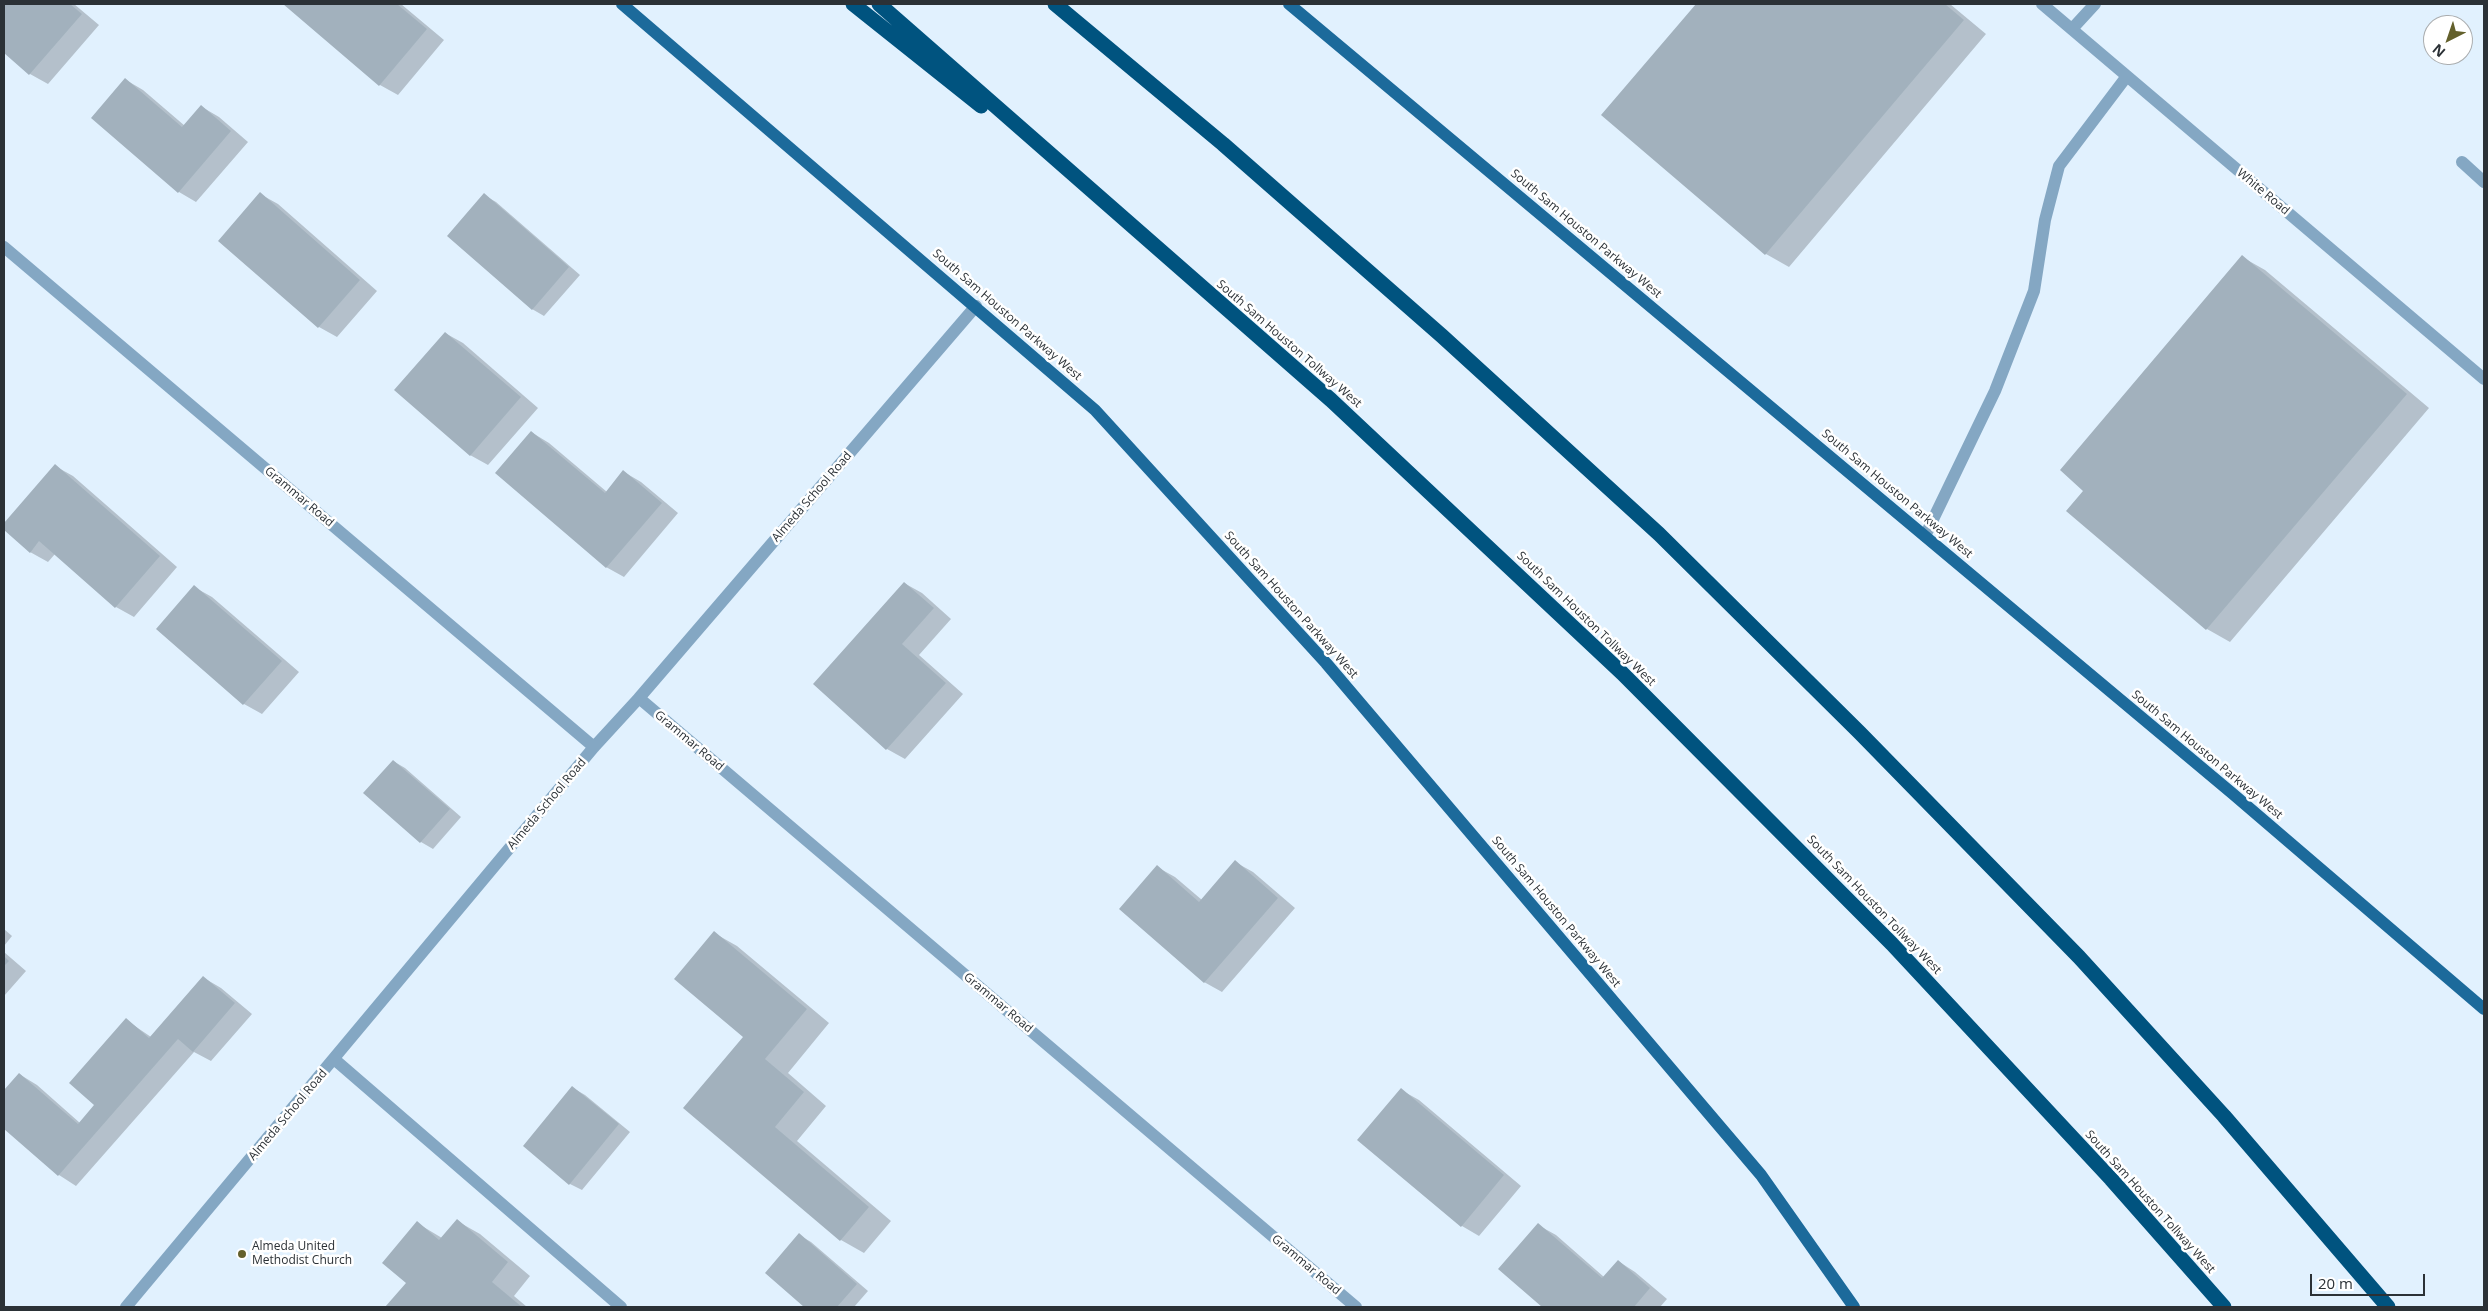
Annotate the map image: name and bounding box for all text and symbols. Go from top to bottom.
north arrow [2423,15,2473,65]
text: N [2428,40,2449,62]
street label: White Road [2234,166,2292,218]
street label: South Sam Houston Parkway West [1508,167,1664,301]
street label: South Sam Houston Parkway West [930,246,1084,384]
street label: South Sam Houston Tollway West [1214,277,1364,411]
street label: South Sam Houston Parkway West [1819,427,1975,561]
street label: Almeda School Road [769,449,855,545]
street label: Grammar Road [261,464,337,530]
street label: South Sam Houston Parkway West [1221,529,1361,681]
street label: South Sam Houston Tollway West [1514,549,1658,689]
street label: South Sam Houston Parkway West [2129,688,2285,822]
street label: Grammar Road [651,708,727,774]
street label: Almeda School Road [505,756,589,852]
street label: South Sam Houston Tollway West [1804,833,1944,977]
street label: South Sam Houston Parkway West [1489,834,1623,990]
street label: Grammar Road [960,970,1036,1036]
street label: Almeda School Road [246,1067,330,1163]
street label: South Sam Houston Tollway West [2082,1128,2218,1276]
street label: Grammar Road [1268,1232,1344,1298]
place label: Almeda United Methodist Church [252,1240,352,1268]
marker: Almeda United Methodist Church [236,1248,248,1260]
scale bar [2313,1264,2428,1296]
text: 20 m [2318,1273,2353,1293]

